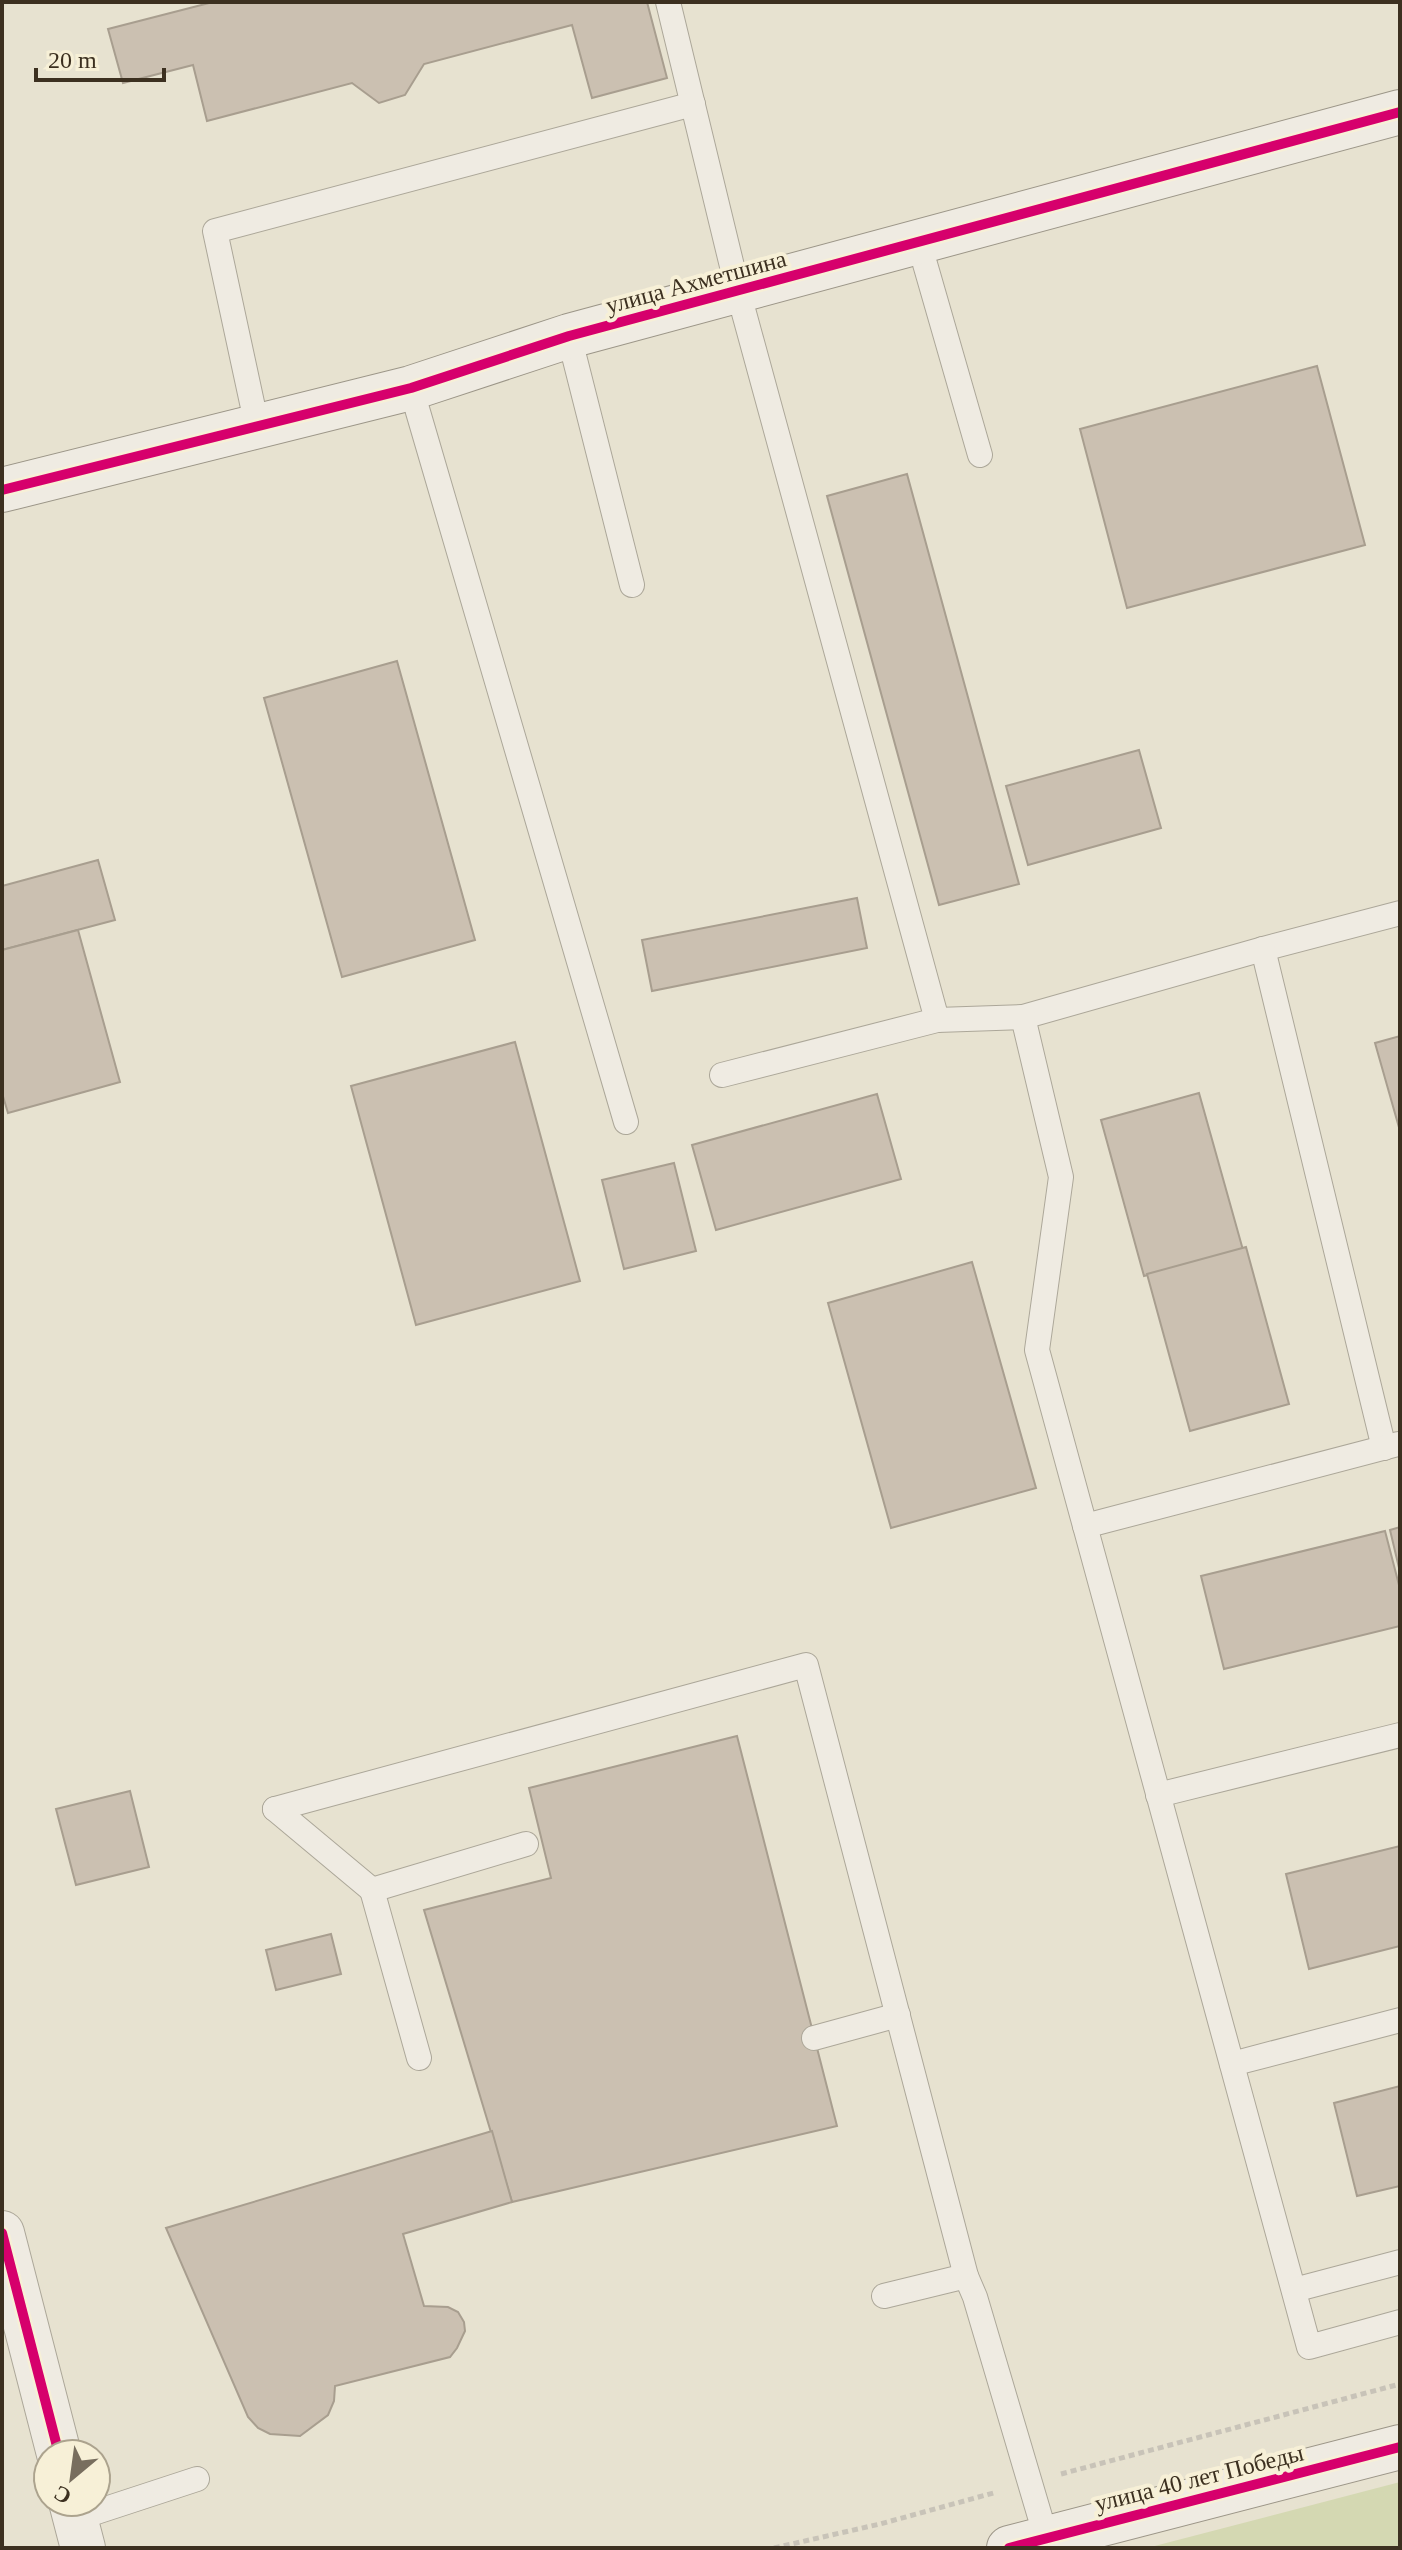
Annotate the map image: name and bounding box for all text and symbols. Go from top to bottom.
scale bar [36,32,164,82]
text: 20 m [48,47,97,73]
street label: улица Ахметшина [603,245,789,319]
north arrow [32,2438,112,2518]
street label: улица 40 лет Победы [1092,2439,1306,2517]
text: С [50,2480,76,2510]

